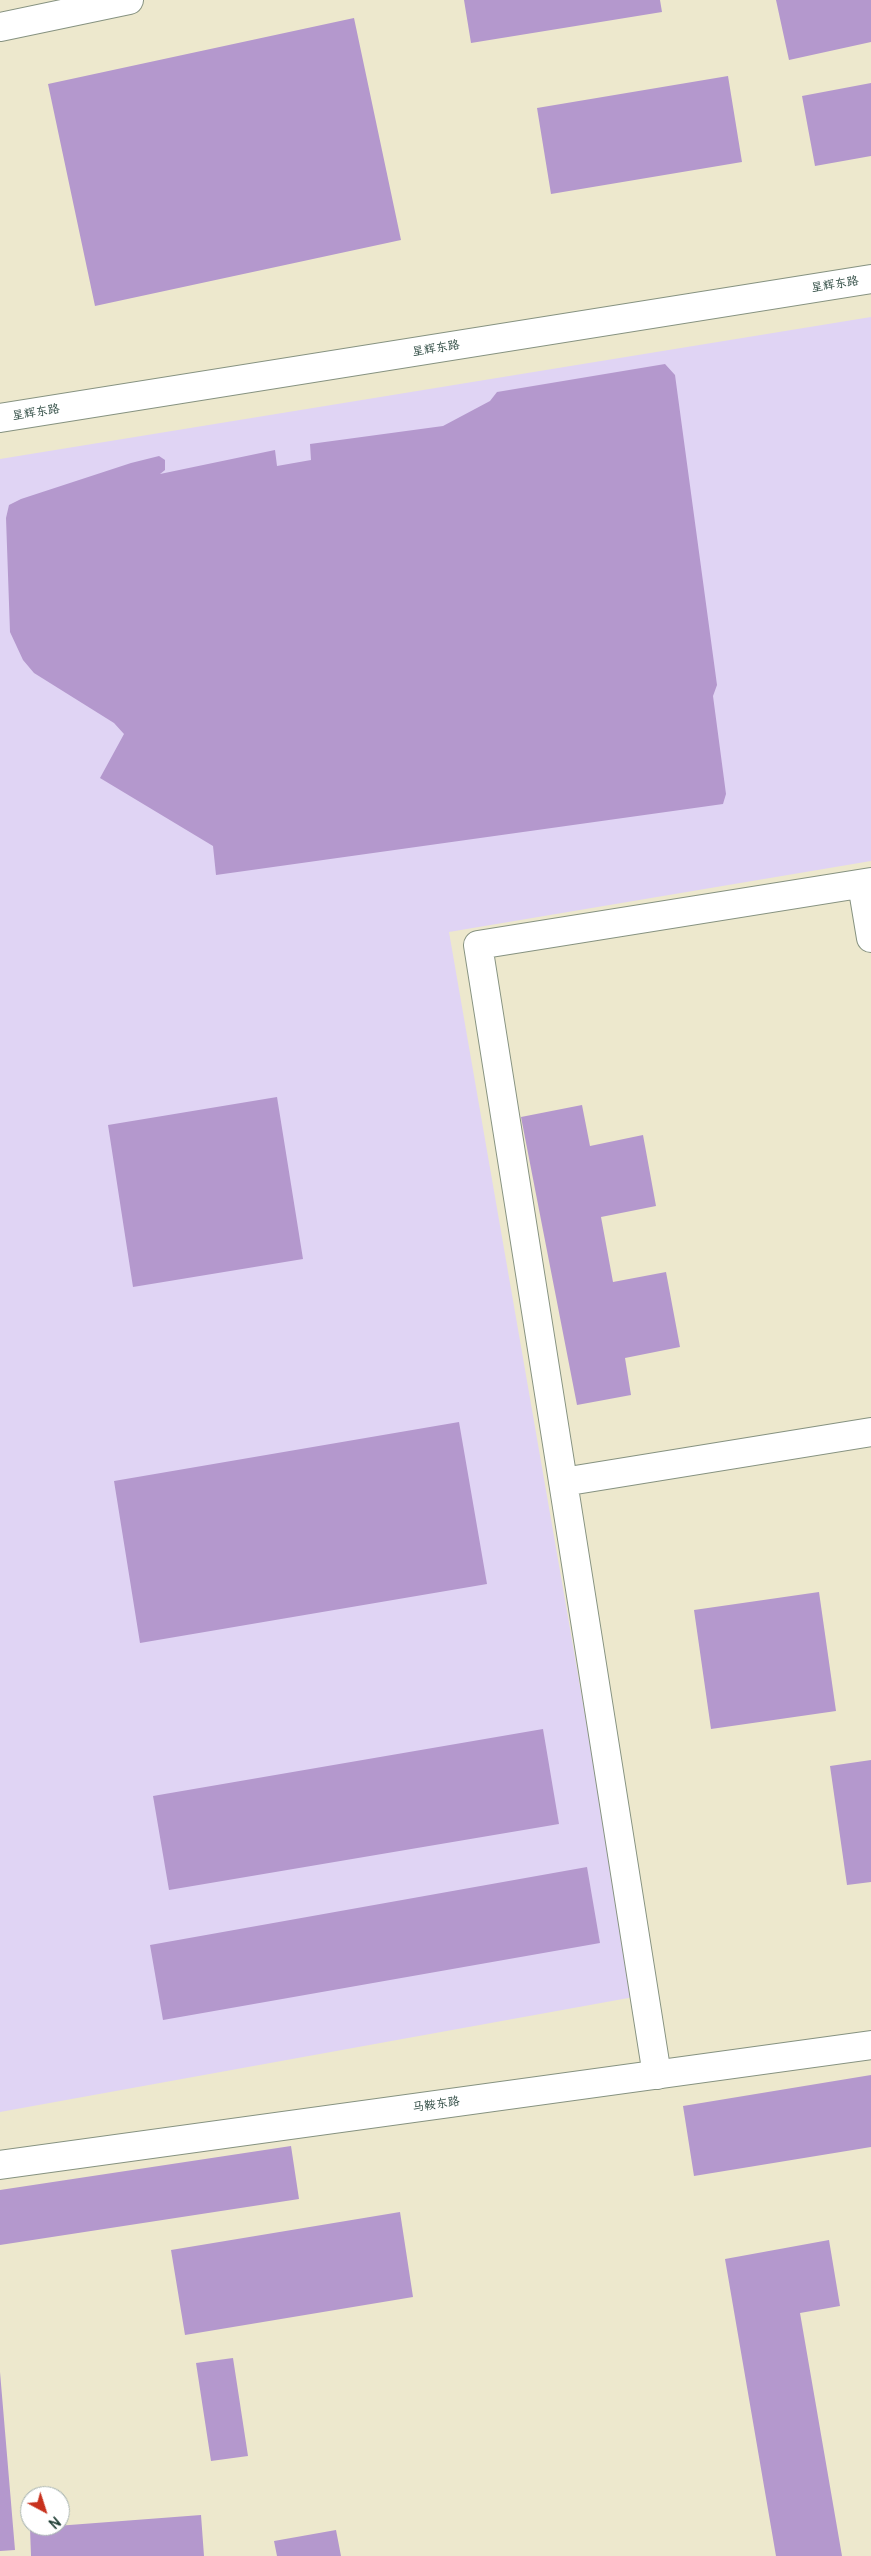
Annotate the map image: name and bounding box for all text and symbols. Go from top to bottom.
street label: 星辉东路 [810,274,860,296]
street label: 星辉东路 [411,338,461,360]
street label: 星辉东路 [11,402,61,424]
street label: 马鞍东路 [411,2095,461,2115]
north arrow [20,2486,70,2536]
text: N [45,2513,63,2532]

